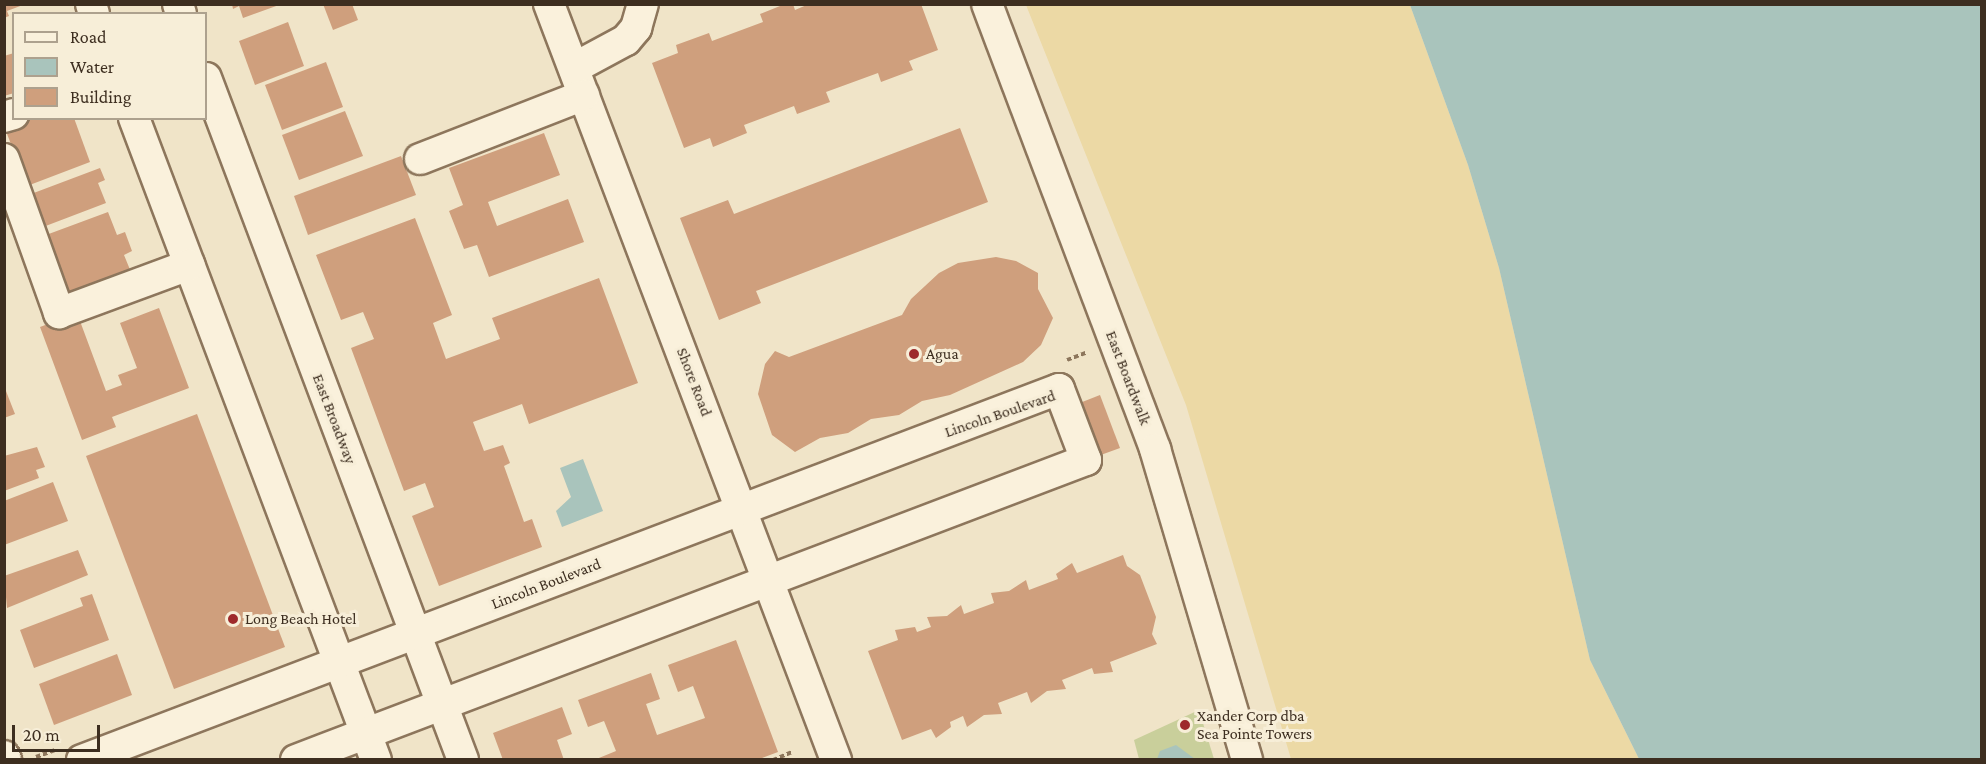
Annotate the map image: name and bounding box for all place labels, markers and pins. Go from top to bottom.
place label: Agua [926,344,959,364]
marker: Agua [907,347,921,361]
place label: Long Beach Hotel [245,609,356,629]
marker: Long Beach Hotel [226,612,240,626]
place label: Xander Corp dba Sea Pointe Towers [1197,706,1312,744]
marker: Xander Corp dba Sea Pointe Towers [1178,718,1192,732]

